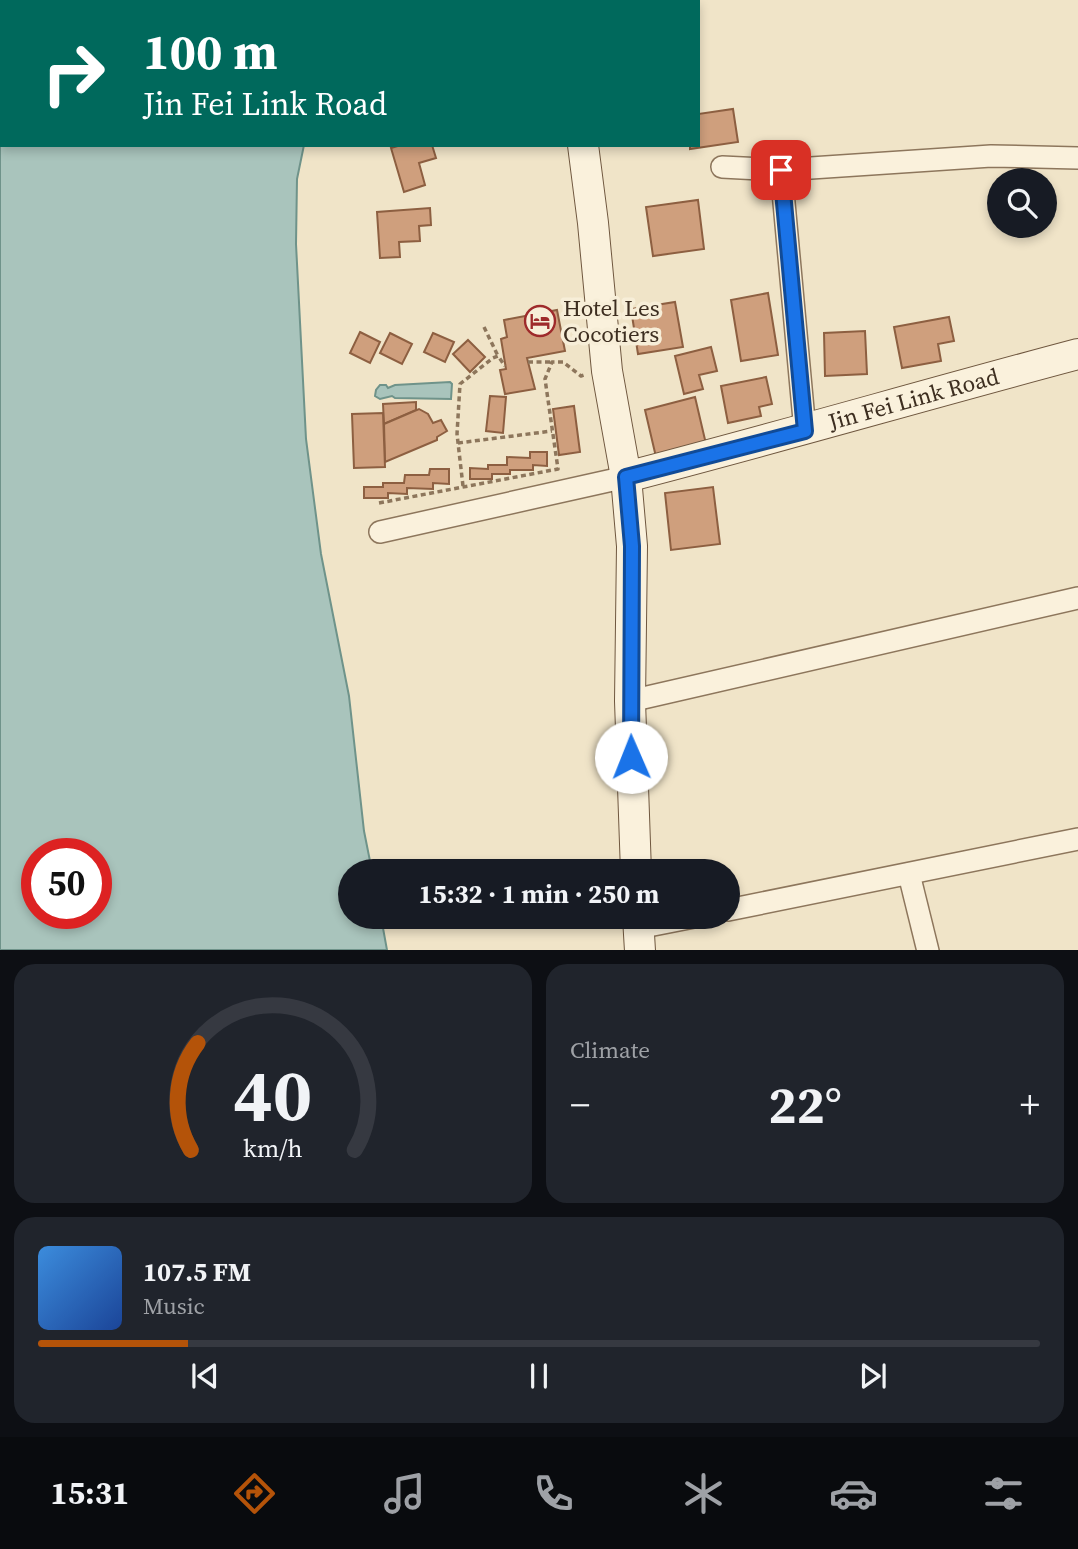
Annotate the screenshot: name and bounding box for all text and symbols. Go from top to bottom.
text: 100 m [143,18,278,85]
icon: right [28,28,119,119]
text: Jin Fei Link Road [143,82,387,126]
pin [751,140,811,200]
icon: arrive [762,151,800,189]
map controls [987,168,1057,238]
button: search [987,168,1057,238]
place label: Hotel Les Cocotiers [563,292,660,350]
hotel icon: Hotel Les Cocotiers [523,304,557,338]
street label: Jin Fei Link Road [824,360,1002,438]
position arrow [594,720,668,794]
speed limit sign: 50 [21,838,112,929]
text: 15:32 · 1 min · 250 m [419,876,659,912]
text: Climate [570,1034,650,1066]
text: 40 [234,1045,312,1144]
text: 22° [768,1069,842,1140]
text: − [570,1079,590,1131]
text: + [1020,1079,1040,1131]
text: km/h [243,1130,303,1164]
text: 107.5 FM [143,1254,251,1290]
text: Music [143,1290,205,1322]
icon: previous [186,1357,224,1395]
icon: pause [520,1357,558,1395]
icon: next [854,1357,892,1395]
icon: directions [230,1469,279,1518]
icon: music [380,1469,429,1518]
icon: phone [529,1469,578,1518]
icon: climate [679,1469,728,1518]
icon: car [829,1469,878,1518]
icon: filters [979,1469,1028,1518]
text: 15:31 [50,1471,129,1515]

